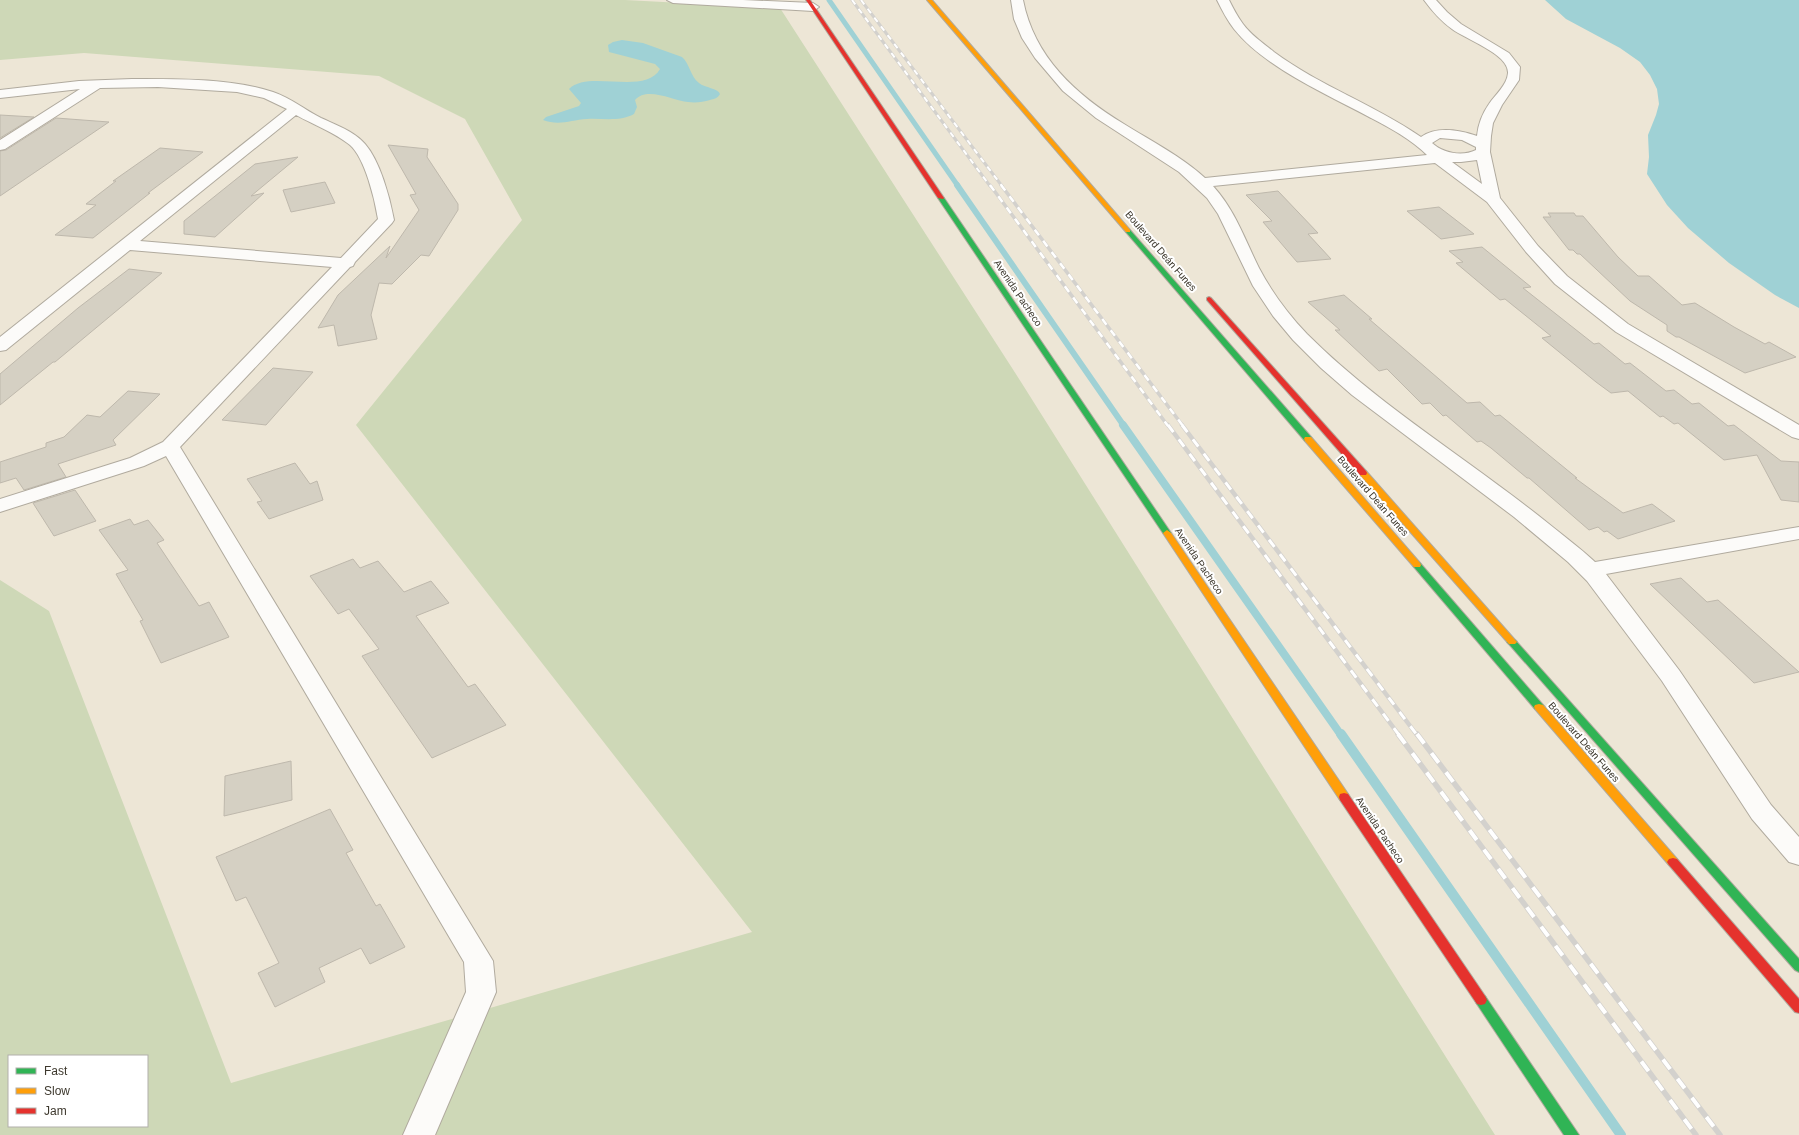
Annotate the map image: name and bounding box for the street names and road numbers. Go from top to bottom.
street label: Boulevard Deán Funes [1123,209,1199,293]
street label: Avenida Pacheco [992,258,1045,329]
street label: Boulevard Deán Funes [1335,454,1411,538]
street label: Avenida Pacheco [1173,526,1226,597]
street label: Boulevard Deán Funes [1546,700,1622,784]
street label: Avenida Pacheco [1354,795,1407,866]

